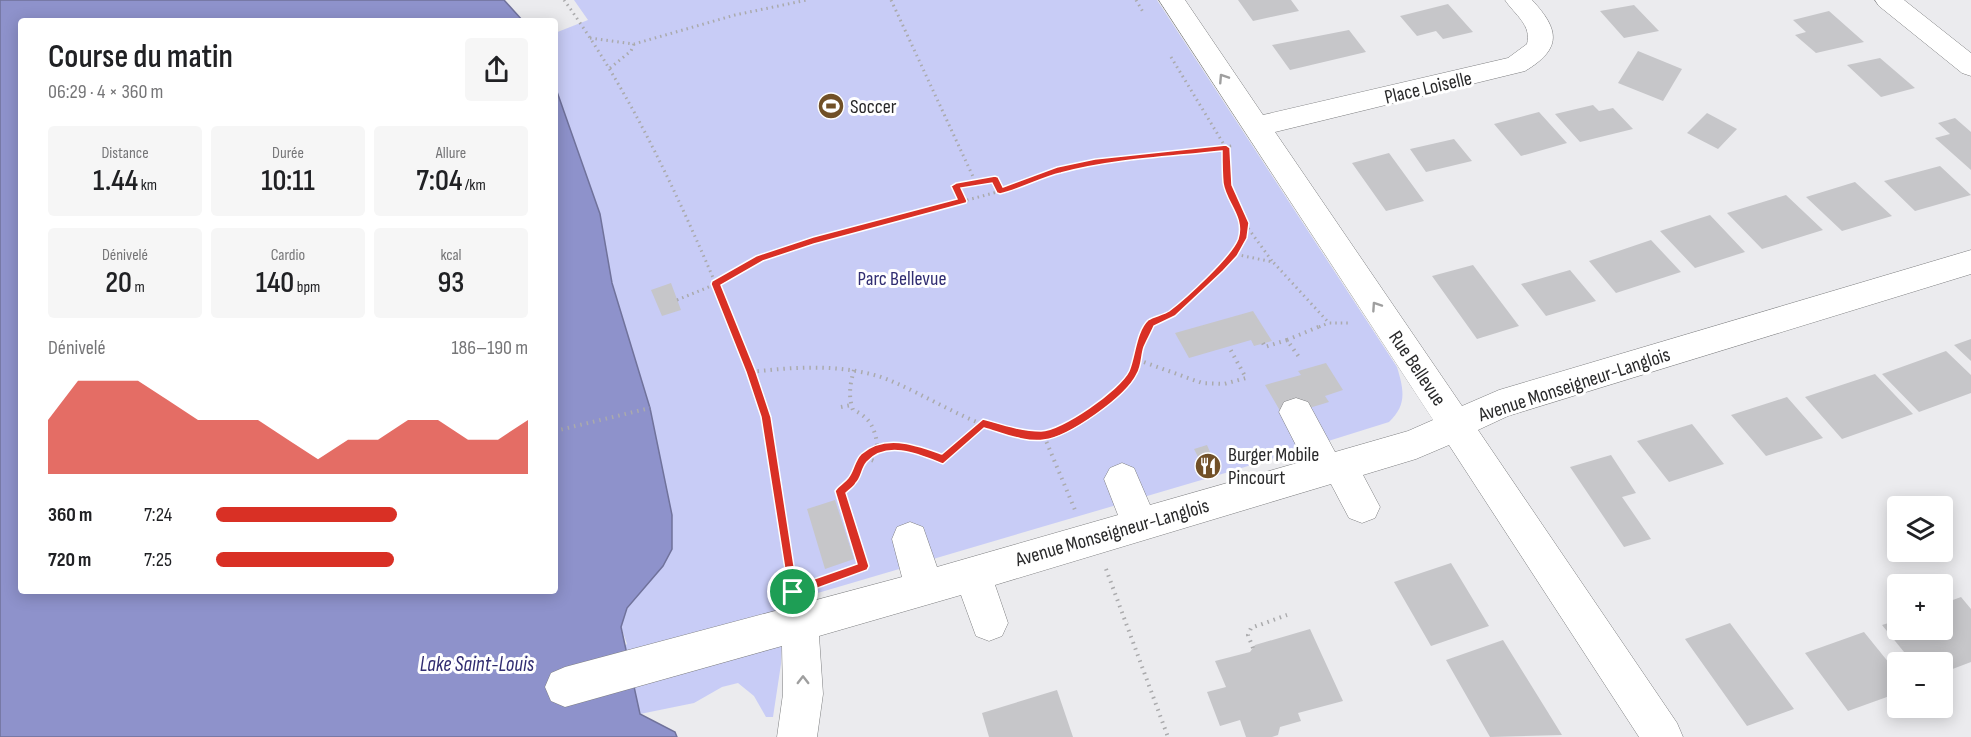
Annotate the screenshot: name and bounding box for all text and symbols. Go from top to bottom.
text: Course du matin [48,37,233,77]
button: share [465,38,528,101]
street label: Place Loiselle [1382,66,1474,110]
one-way arrow [1219,73,1230,84]
text: 06:29 · 4 × 360 m [48,80,163,104]
sports icon: Soccer [816,91,846,121]
place label: Soccer [850,95,897,119]
text: Distance [101,144,149,163]
text: Durée [272,144,304,163]
text: Allure [436,144,466,163]
text: 1.44 [93,163,138,199]
text: 10:11 [261,163,315,199]
text: 7:04 [416,163,462,199]
text: km [138,176,157,195]
text: /km [462,176,486,195]
text: Dénivelé [102,246,148,265]
text: Cardio [271,246,305,265]
text: kcal [440,246,462,265]
text: 20 [105,265,132,301]
text: 140 [256,265,294,301]
text: 93 [438,265,464,301]
park label: Parc Bellevue [858,267,946,291]
text: m [132,278,145,297]
text: bpm [294,278,320,297]
one-way arrow [1372,302,1383,313]
street label: Rue Bellevue [1383,327,1451,411]
text: Dénivelé [48,336,106,360]
text: 186–190 m [452,336,528,360]
street label: Avenue Monseigneur-Langlois [1474,343,1673,428]
place label: Burger Mobile Pincourt [1228,443,1319,490]
restaurant icon: Burger Mobile Pincourt [1193,451,1223,481]
street label: Avenue Monseigneur-Langlois [1012,494,1212,572]
map controls [1887,496,1953,718]
button: layers [1887,496,1953,562]
text: 360 m [48,503,92,527]
text: 7:24 [144,503,172,527]
text: 720 m [48,548,91,572]
text: 7:25 [144,548,172,572]
pin [767,566,818,617]
button: + [1887,574,1953,640]
icon: arrive [776,575,809,608]
water label: Lake Saint-Louis [420,652,535,677]
button: − [1887,652,1953,718]
one-way arrow [797,676,809,685]

